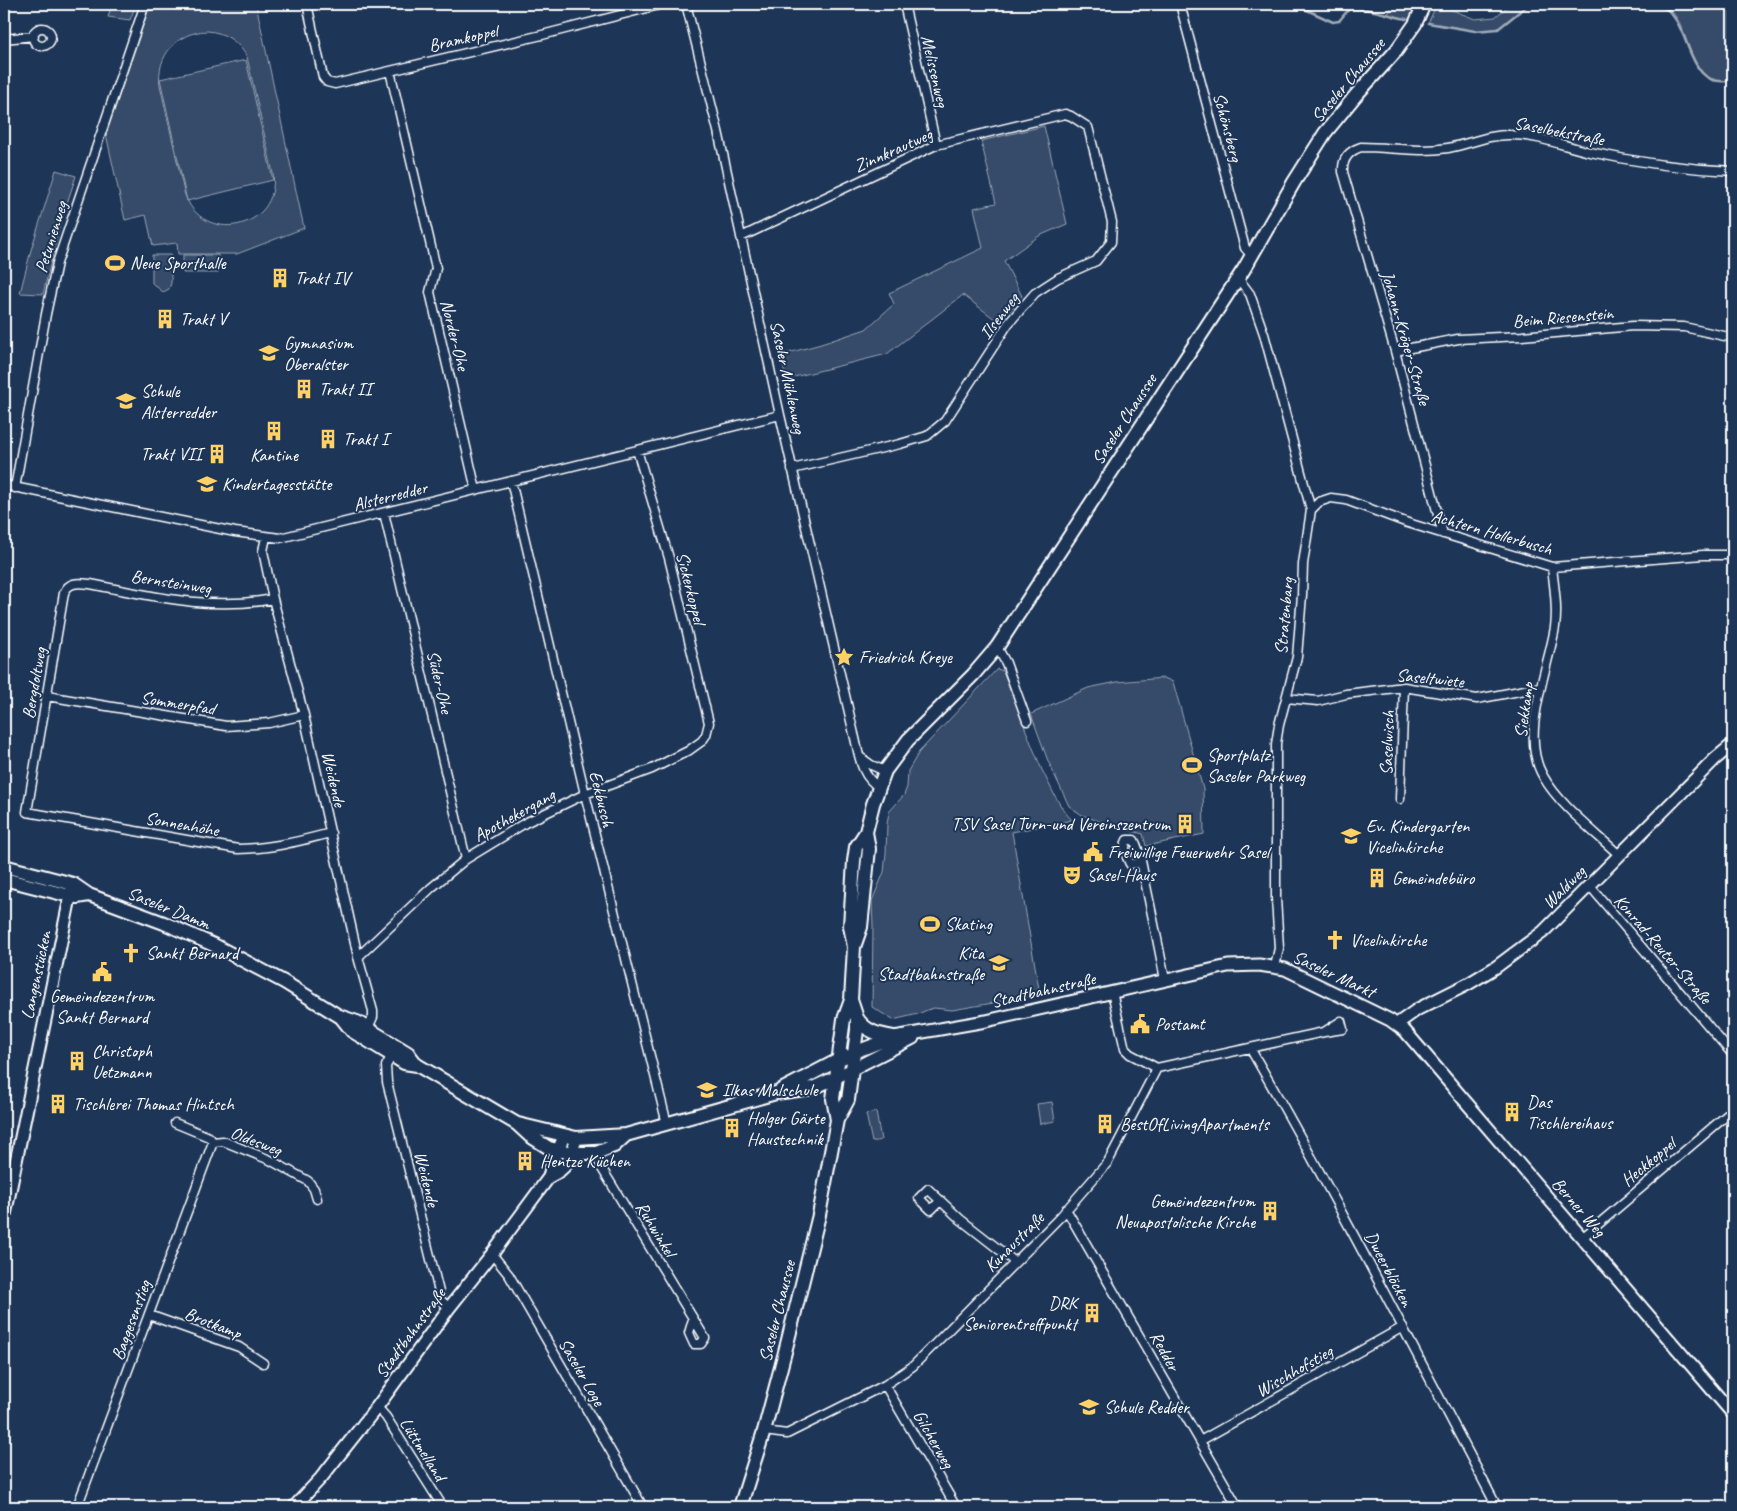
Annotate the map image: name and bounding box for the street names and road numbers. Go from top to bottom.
street label: Bramkoppel [426,19,502,57]
street label: Saseler Chaussee [1306,32,1390,127]
street label: Melissenweg [916,33,954,111]
street label: Schönsberg [1208,90,1248,165]
street label: Saselbekstraße [1512,112,1607,151]
street label: Zinnkrautweg [850,122,937,177]
street label: Petunienweg [30,197,73,275]
street label: Johann-Kröger-Straße [1376,268,1436,409]
street label: Ilsenweg [974,287,1024,343]
street label: Norder-Ohe [436,297,475,374]
street label: Beim Riesenstein [1512,302,1615,332]
street label: Saseler Mühlenweg [765,319,811,437]
street label: Saseler Chaussee [1087,369,1162,468]
street label: Alsterredder [351,476,431,516]
street label: Achtern Hollerbusch [1429,504,1556,560]
street label: Sickerkoppel [671,550,711,629]
street label: Bernsteinweg [129,565,214,599]
street label: Stratenbarg [1270,575,1298,656]
street label: Bergdoltweg [17,644,51,720]
street label: Süder-Ohe [422,648,458,717]
street label: Saseltwiete [1395,664,1466,693]
street label: Siekkamp [1509,680,1539,739]
street label: Sommerpfad [139,686,220,720]
street label: Saselwisch [1375,709,1399,776]
street label: Weidende [317,749,351,810]
street label: Eekbusch [584,769,620,830]
street label: Apothekergang [469,783,560,846]
street label: Sonnenhöhe [144,807,221,841]
street label: Waldweg [1538,860,1591,913]
street label: Saseler Damm [124,881,215,935]
street label: Konrad-Reuter-Straße [1610,890,1717,1009]
street label: Langenstücken [16,928,56,1021]
street label: Saseler Markt [1289,945,1381,1004]
street label: Stadtbahnstraße [989,967,1098,1013]
street label: Oldesweg [227,1121,286,1161]
street label: Heckkoppel [1616,1131,1682,1191]
street label: Weidende [410,1149,445,1210]
street label: Berner Weg [1547,1173,1612,1242]
street label: Ruhwinkel [631,1197,682,1263]
street label: Kunaustraße [979,1207,1049,1277]
street label: Dweerblöcken [1360,1227,1418,1311]
street label: Saseler Chaussee [754,1257,800,1364]
street label: Baggesenstieg [106,1275,156,1363]
street label: Stadtbahnstraße [370,1283,451,1382]
street label: Brotkamp [182,1302,246,1344]
street label: Redder [1145,1327,1185,1376]
street label: Saseler Loge [554,1334,611,1411]
street label: Wischhofstieg [1252,1339,1338,1402]
street label: Gilcherweg [909,1406,960,1473]
street label: Lüttmelland [395,1413,453,1487]

